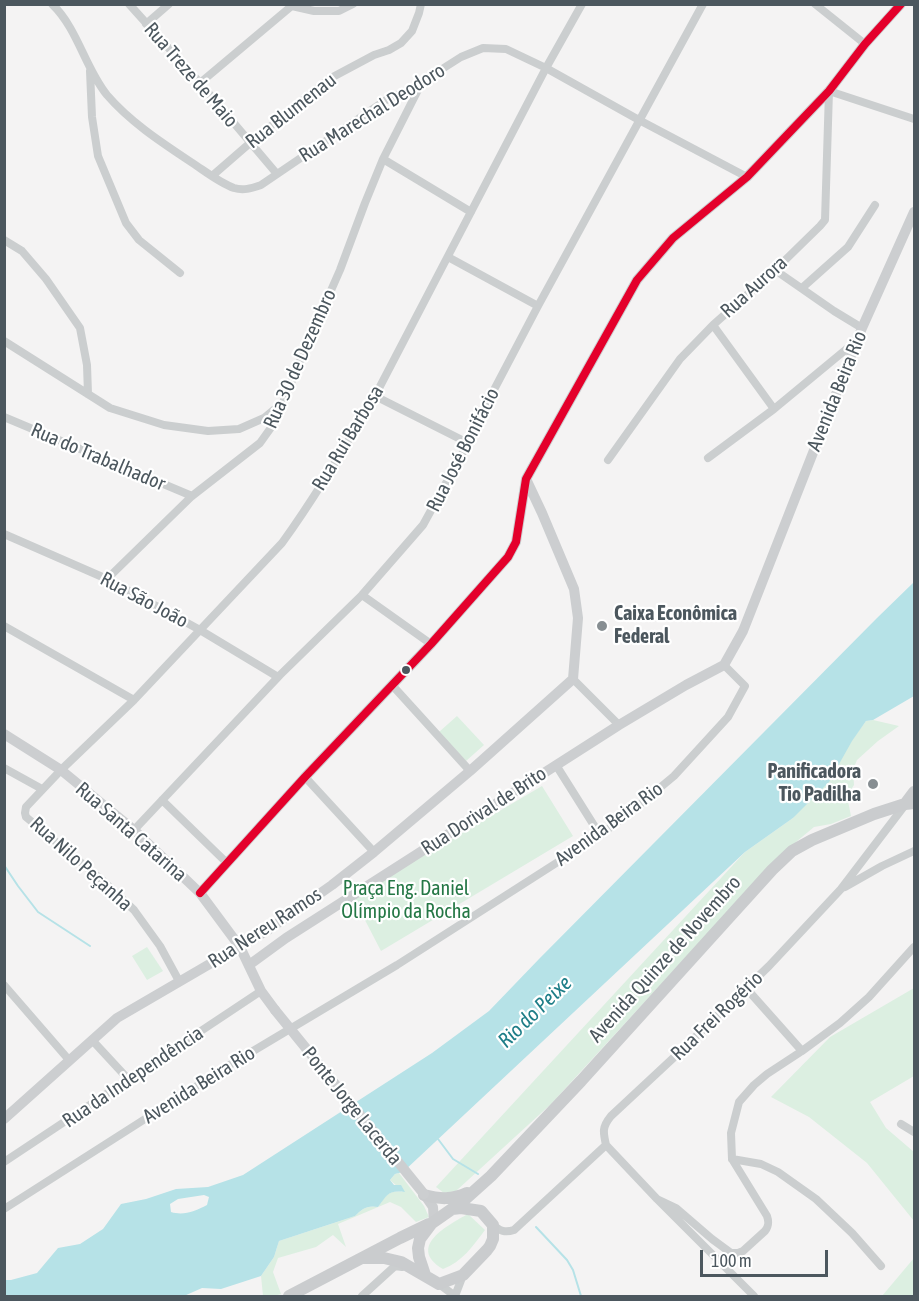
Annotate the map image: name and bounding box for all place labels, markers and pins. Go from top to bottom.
place label: Caixa Econômica Federal [614,602,737,649]
marker: Caixa Econômica Federal [595,619,609,633]
unlabelled marker [400,664,412,676]
place label: Panificadora Tio Padilha [768,760,861,807]
marker: Panificadora Tio Padilha [866,777,880,791]

